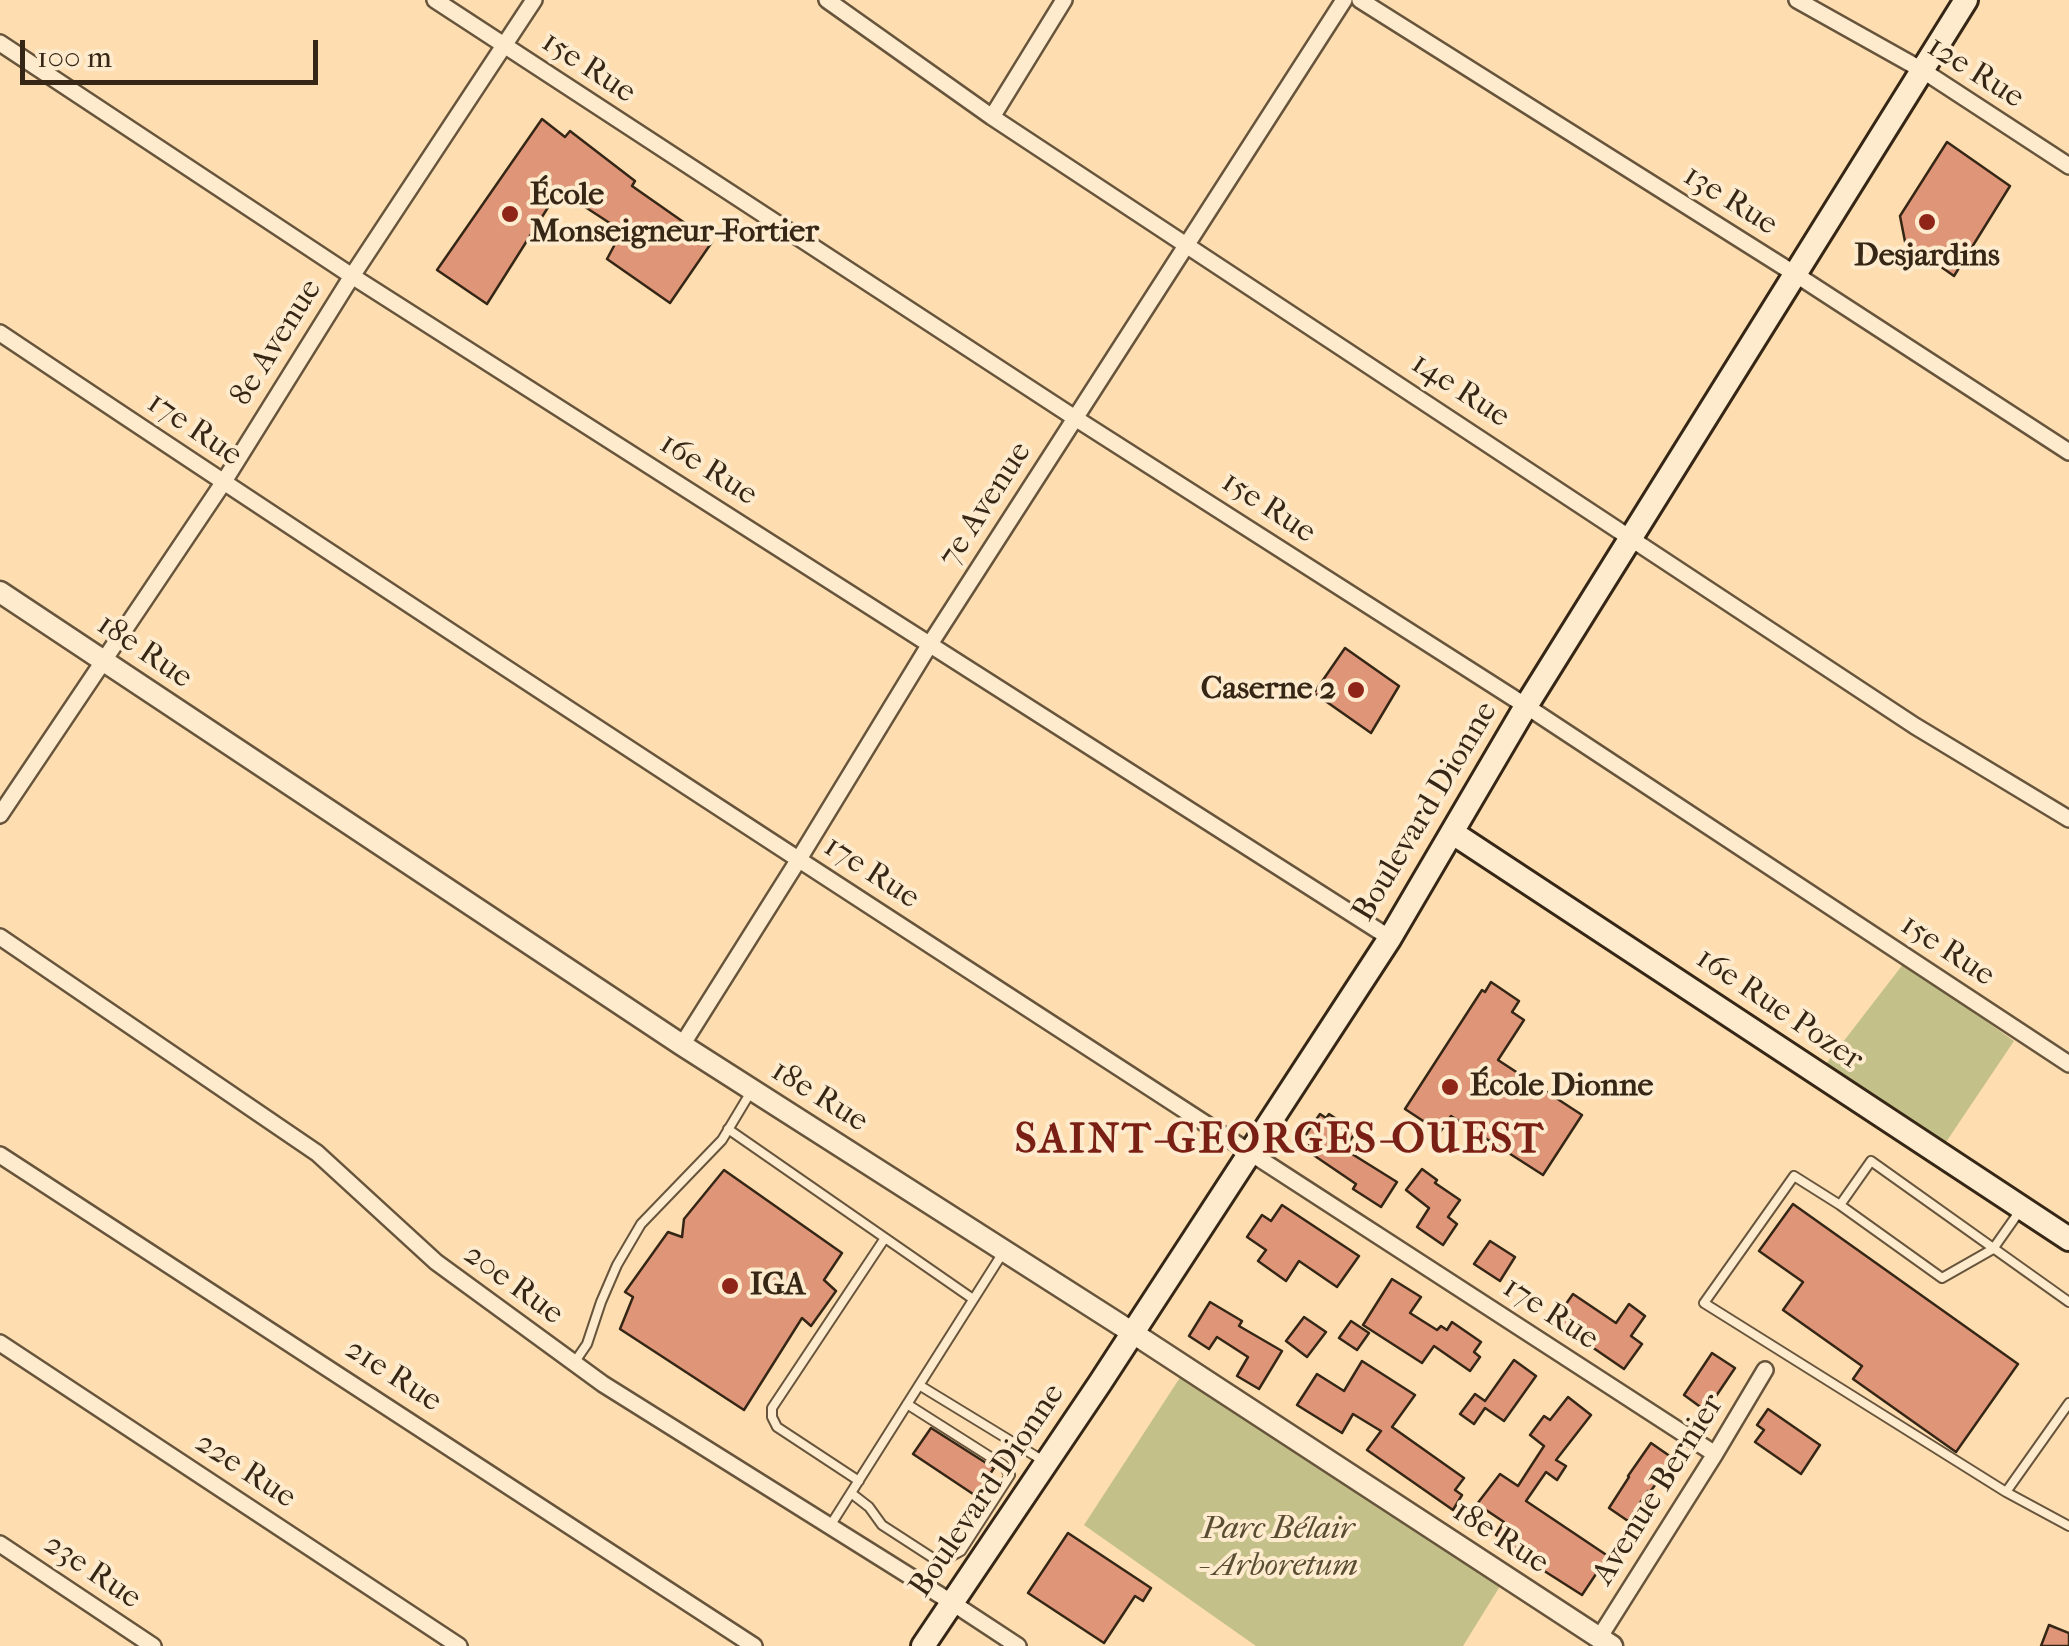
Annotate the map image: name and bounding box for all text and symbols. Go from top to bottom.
scale bar [25,20,322,82]
street label: 15e Rue [534,23,642,113]
street label: 12e Rue [1919,28,2031,118]
text: 100 m [37,40,112,75]
street label: 13e Rue [1676,157,1784,245]
place label: École Monseigneur-Fortier [530,177,819,252]
marker: École Monseigneur-Fortier [499,203,521,225]
marker: Desjardins [1916,211,1938,233]
place label: Desjardins [1854,238,2000,276]
street label: 8e Avenue [223,273,331,413]
street label: 14e Rue [1404,345,1516,437]
street label: 17e Rue [139,384,249,476]
street label: 16e Rue [652,425,764,515]
street label: 7e Avenue [931,435,1041,575]
street label: 15e Rue [1214,463,1322,553]
street label: 18e Rue [89,606,199,698]
place label: Caserne 2 [1201,671,1336,709]
marker: Caserne 2 [1345,679,1367,701]
street label: Boulevard Dionne [1345,695,1507,929]
street label: 17e Rue [816,828,926,918]
street label: 15e Rue [1893,906,2001,996]
street label: 16e Rue Pozer [1688,940,1870,1080]
street label: 18e Rue [764,1052,874,1142]
place label: École Dionne [1470,1068,1653,1106]
marker: École Dionne [1439,1076,1461,1098]
district label: SAINT-GEORGES-OUEST [1015,1117,1545,1167]
street label: 20e Rue [456,1236,570,1334]
place label: IGA [750,1267,806,1305]
street label: 17e Rue [1495,1269,1605,1359]
marker: IGA [719,1275,741,1297]
street label: 21e Rue [338,1331,448,1421]
street label: Boulevard Dionne [902,1377,1074,1605]
street label: Avenue Bernier [1585,1388,1733,1592]
street label: 22e Rue [188,1424,302,1518]
street label: 18e Rue [1445,1493,1555,1583]
park label: Parc Bélair - Arboretum [1198,1511,1358,1586]
street label: 23e Rue [36,1526,148,1618]

